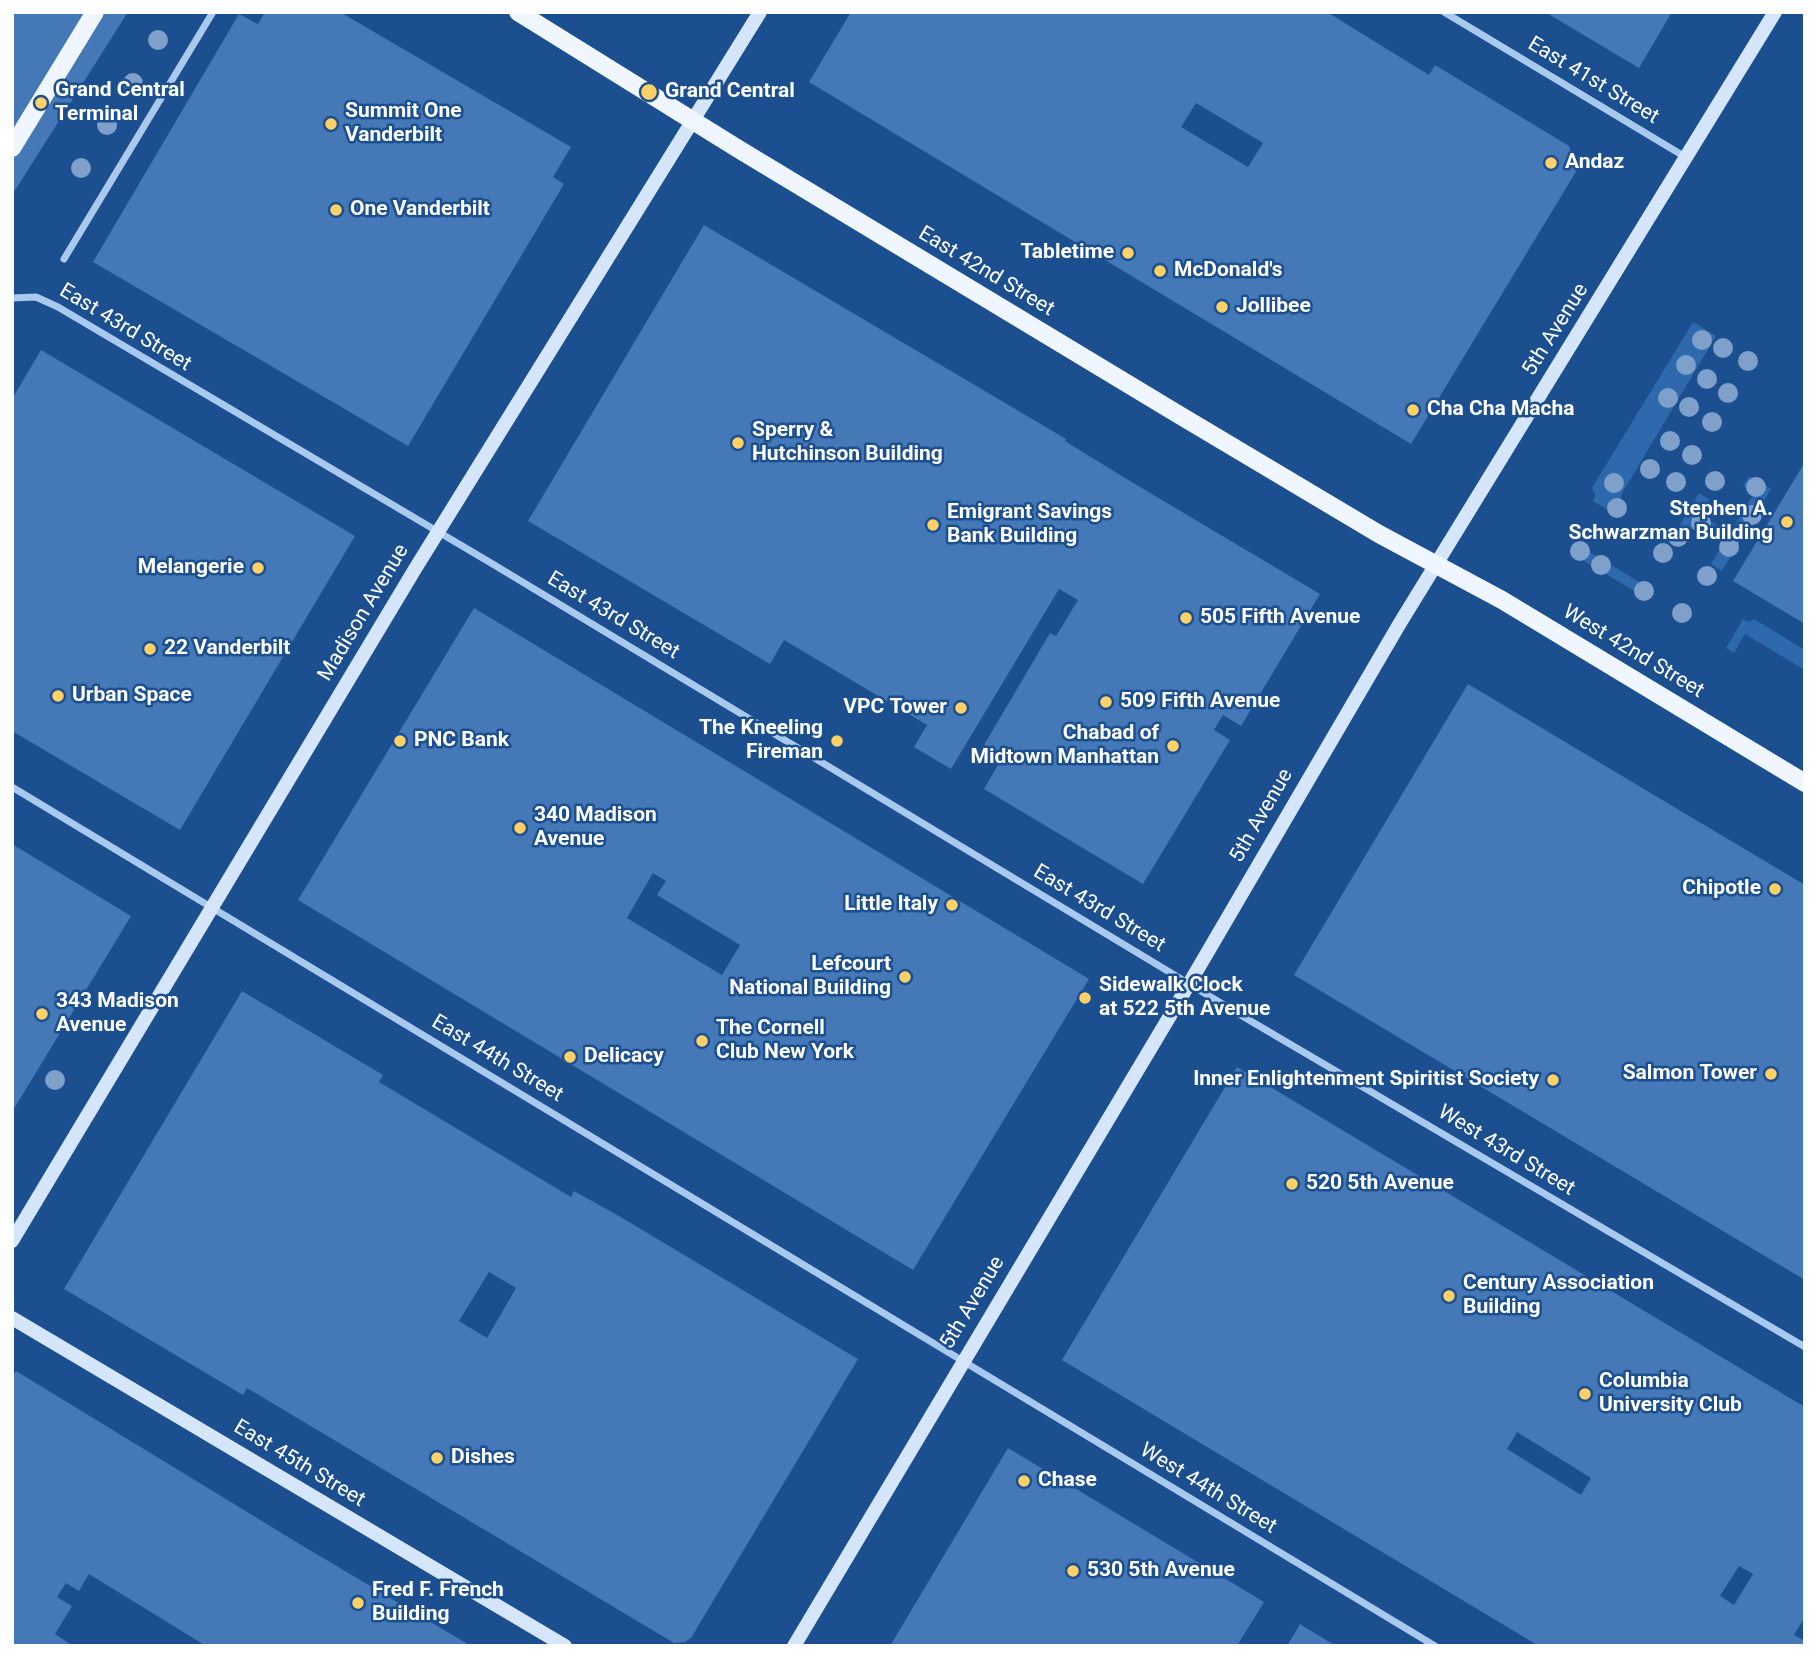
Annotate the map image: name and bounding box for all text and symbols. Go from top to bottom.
street label: East 41st Street [1523,32,1663,130]
place label: Grand Central Terminal [55,78,185,128]
place label: Grand Central [665,79,795,105]
marker: Grand Central [639,82,659,102]
marker: Grand Central Terminal [33,95,49,111]
place label: Summit One Vanderbilt [345,99,462,149]
marker: Summit One Vanderbilt [323,116,339,132]
place label: Andaz [1565,150,1624,176]
marker: Andaz [1543,155,1559,171]
place label: One Vanderbilt [350,197,490,223]
marker: One Vanderbilt [328,202,344,218]
street label: East 42nd Street [914,222,1058,322]
place label: Tabletime [1020,240,1114,266]
marker: Tabletime [1120,245,1136,261]
place label: McDonald's [1174,258,1282,284]
marker: McDonald's [1152,263,1168,279]
street label: East 43rd Street [55,279,195,377]
street label: 5th Avenue [1518,279,1594,381]
place label: Jollibee [1236,294,1311,320]
marker: Jollibee [1214,299,1230,315]
place label: Cha Cha Macha [1427,397,1574,423]
marker: Cha Cha Macha [1405,402,1421,418]
place label: Sperry & Hutchinson Building [752,418,943,468]
marker: Sperry & Hutchinson Building [730,435,746,451]
place label: Stephen A. Schwarzman Building [1568,497,1773,547]
place label: Emigrant Savings Bank Building [947,500,1112,550]
marker: Stephen A. Schwarzman Building [1779,514,1795,530]
marker: Emigrant Savings Bank Building [925,517,941,533]
street label: Madison Avenue [313,540,415,686]
place label: Melangerie [138,555,244,581]
marker: Melangerie [250,560,266,576]
street label: East 43rd Street [543,567,683,665]
street label: West 42nd Street [1558,600,1708,704]
place label: 505 Fifth Avenue [1200,605,1360,631]
marker: 505 Fifth Avenue [1178,610,1194,626]
place label: 22 Vanderbilt [164,636,290,662]
marker: 22 Vanderbilt [142,641,158,657]
place label: Urban Space [72,683,192,709]
marker: Urban Space [50,688,66,704]
place label: 509 Fifth Avenue [1120,689,1280,715]
marker: 509 Fifth Avenue [1098,694,1114,710]
place label: VPC Tower [843,695,947,721]
marker: VPC Tower [953,700,969,716]
place label: The Kneeling Fireman [699,716,823,766]
place label: Chabad of Midtown Manhattan [971,721,1159,771]
place label: PNC Bank [414,728,509,754]
marker: PNC Bank [392,733,408,749]
marker: The Kneeling Fireman [829,733,845,749]
marker: Chabad of Midtown Manhattan [1165,738,1181,754]
street label: 5th Avenue [1225,765,1299,867]
place label: 340 Madison Avenue [534,803,657,853]
marker: 340 Madison Avenue [512,820,528,836]
street label: East 43rd Street [1029,860,1169,958]
place label: Chipotle [1682,876,1761,902]
marker: Chipotle [1767,881,1783,897]
place label: Little Italy [844,892,938,918]
marker: Little Italy [944,897,960,913]
place label: Lefcourt National Building [729,952,891,1002]
marker: Lefcourt National Building [897,969,913,985]
place label: Sidewalk Clock at 522 5th Avenue [1099,973,1270,1023]
place label: 343 Madison Avenue [56,989,179,1039]
marker: Sidewalk Clock at 522 5th Avenue [1077,990,1093,1006]
marker: 343 Madison Avenue [34,1006,50,1022]
street label: East 44th Street [427,1010,567,1108]
place label: The Cornell Club New York [716,1016,854,1066]
marker: The Cornell Club New York [694,1033,710,1049]
place label: Delicacy [584,1044,664,1070]
marker: Delicacy [562,1049,578,1065]
place label: Salmon Tower [1623,1061,1757,1087]
marker: Salmon Tower [1763,1066,1779,1082]
place label: Inner Enlightenment Spiritist Society [1193,1067,1539,1093]
marker: Inner Enlightenment Spiritist Society [1545,1072,1561,1088]
street label: West 43rd Street [1433,1100,1579,1202]
place label: 520 5th Avenue [1306,1171,1454,1197]
marker: 520 5th Avenue [1284,1176,1300,1192]
street label: 5th Avenue [935,1252,1011,1354]
place label: Century Association Building [1463,1271,1654,1321]
marker: Century Association Building [1441,1288,1457,1304]
place label: Columbia University Club [1599,1369,1742,1419]
marker: Columbia University Club [1577,1386,1593,1402]
street label: East 45th Street [229,1415,369,1513]
street label: West 44th Street [1135,1438,1281,1540]
place label: Dishes [451,1445,515,1471]
marker: Dishes [429,1450,445,1466]
place label: Chase [1038,1468,1097,1494]
marker: Chase [1016,1473,1032,1489]
place label: 530 5th Avenue [1087,1558,1235,1584]
marker: 530 5th Avenue [1065,1563,1081,1579]
place label: Fred F. French Building [372,1578,504,1628]
marker: Fred F. French Building [350,1595,366,1611]

